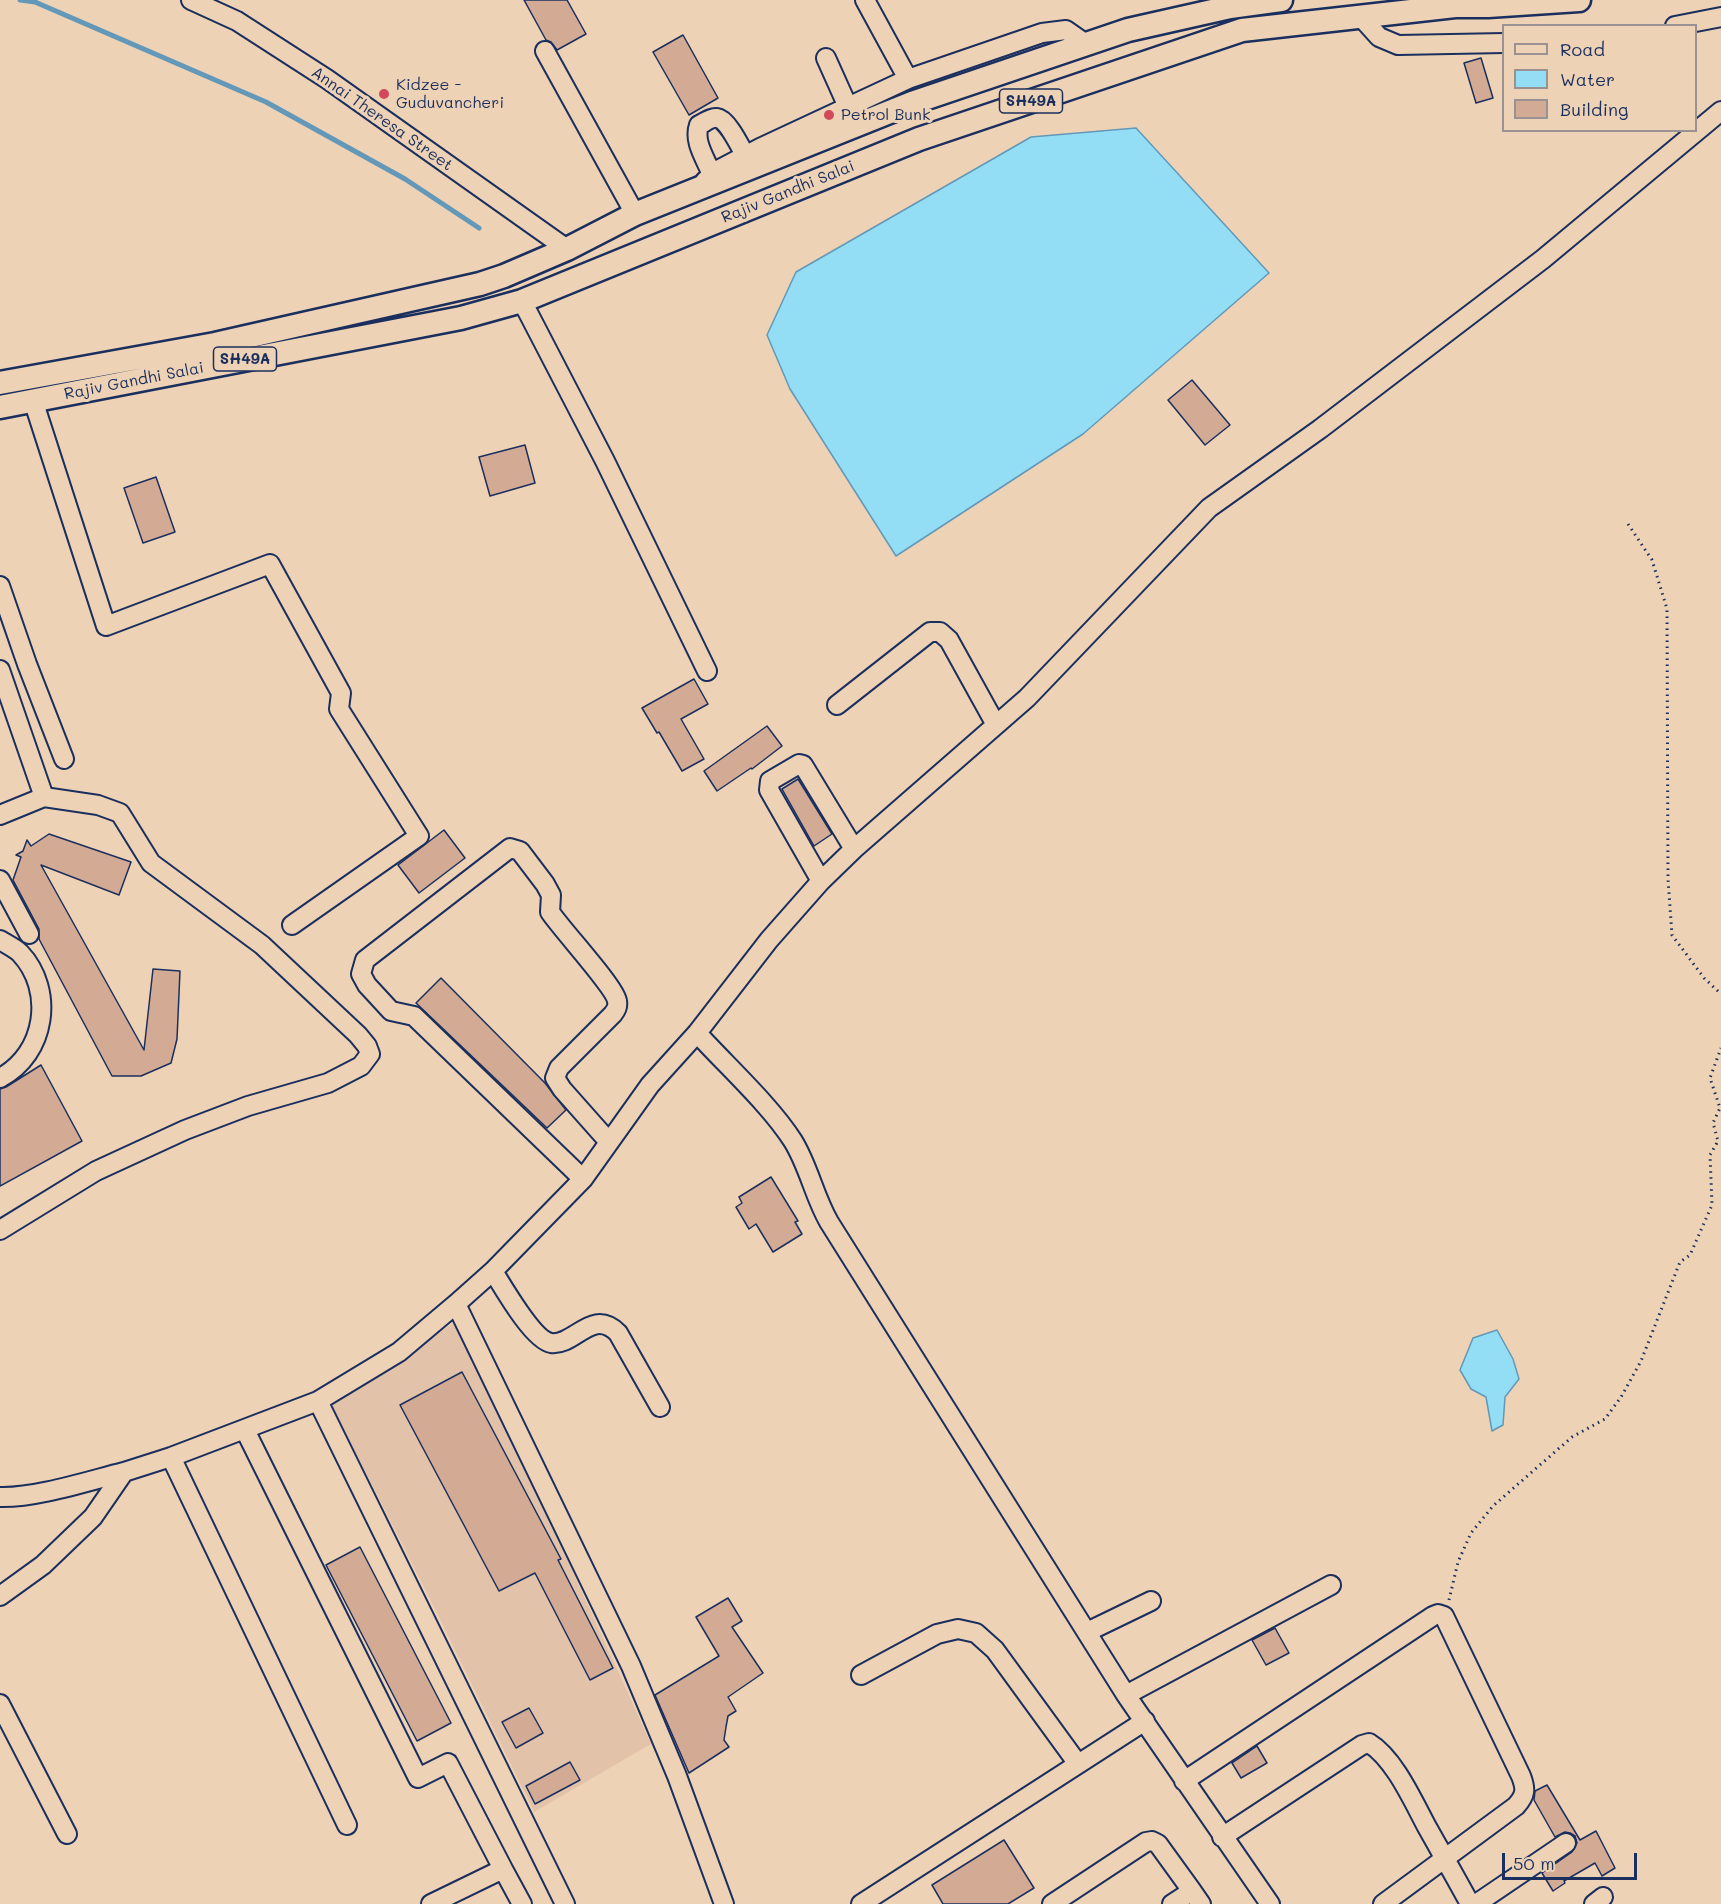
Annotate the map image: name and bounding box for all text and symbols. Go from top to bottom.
legend [1502,24,1697,132]
text: Road [1560,37,1605,61]
street label: Annai Theresa Street [308,63,456,175]
text: Water [1560,67,1615,91]
place label: Kidzee - Guduvancheri [396,75,504,113]
marker: Kidzee - Guduvancheri [377,87,391,101]
road number: SH49A [1000,89,1062,113]
text: Building [1560,97,1628,121]
place label: Petrol Bunk [841,105,930,125]
marker: Petrol Bunk [822,108,836,122]
street label: Rajiv Gandhi Salai [719,157,857,227]
road number: SH49A [214,347,276,371]
street label: Rajiv Gandhi Salai [63,358,205,404]
scale bar [1505,1841,1640,1879]
text: 50 m [1513,1851,1555,1875]

